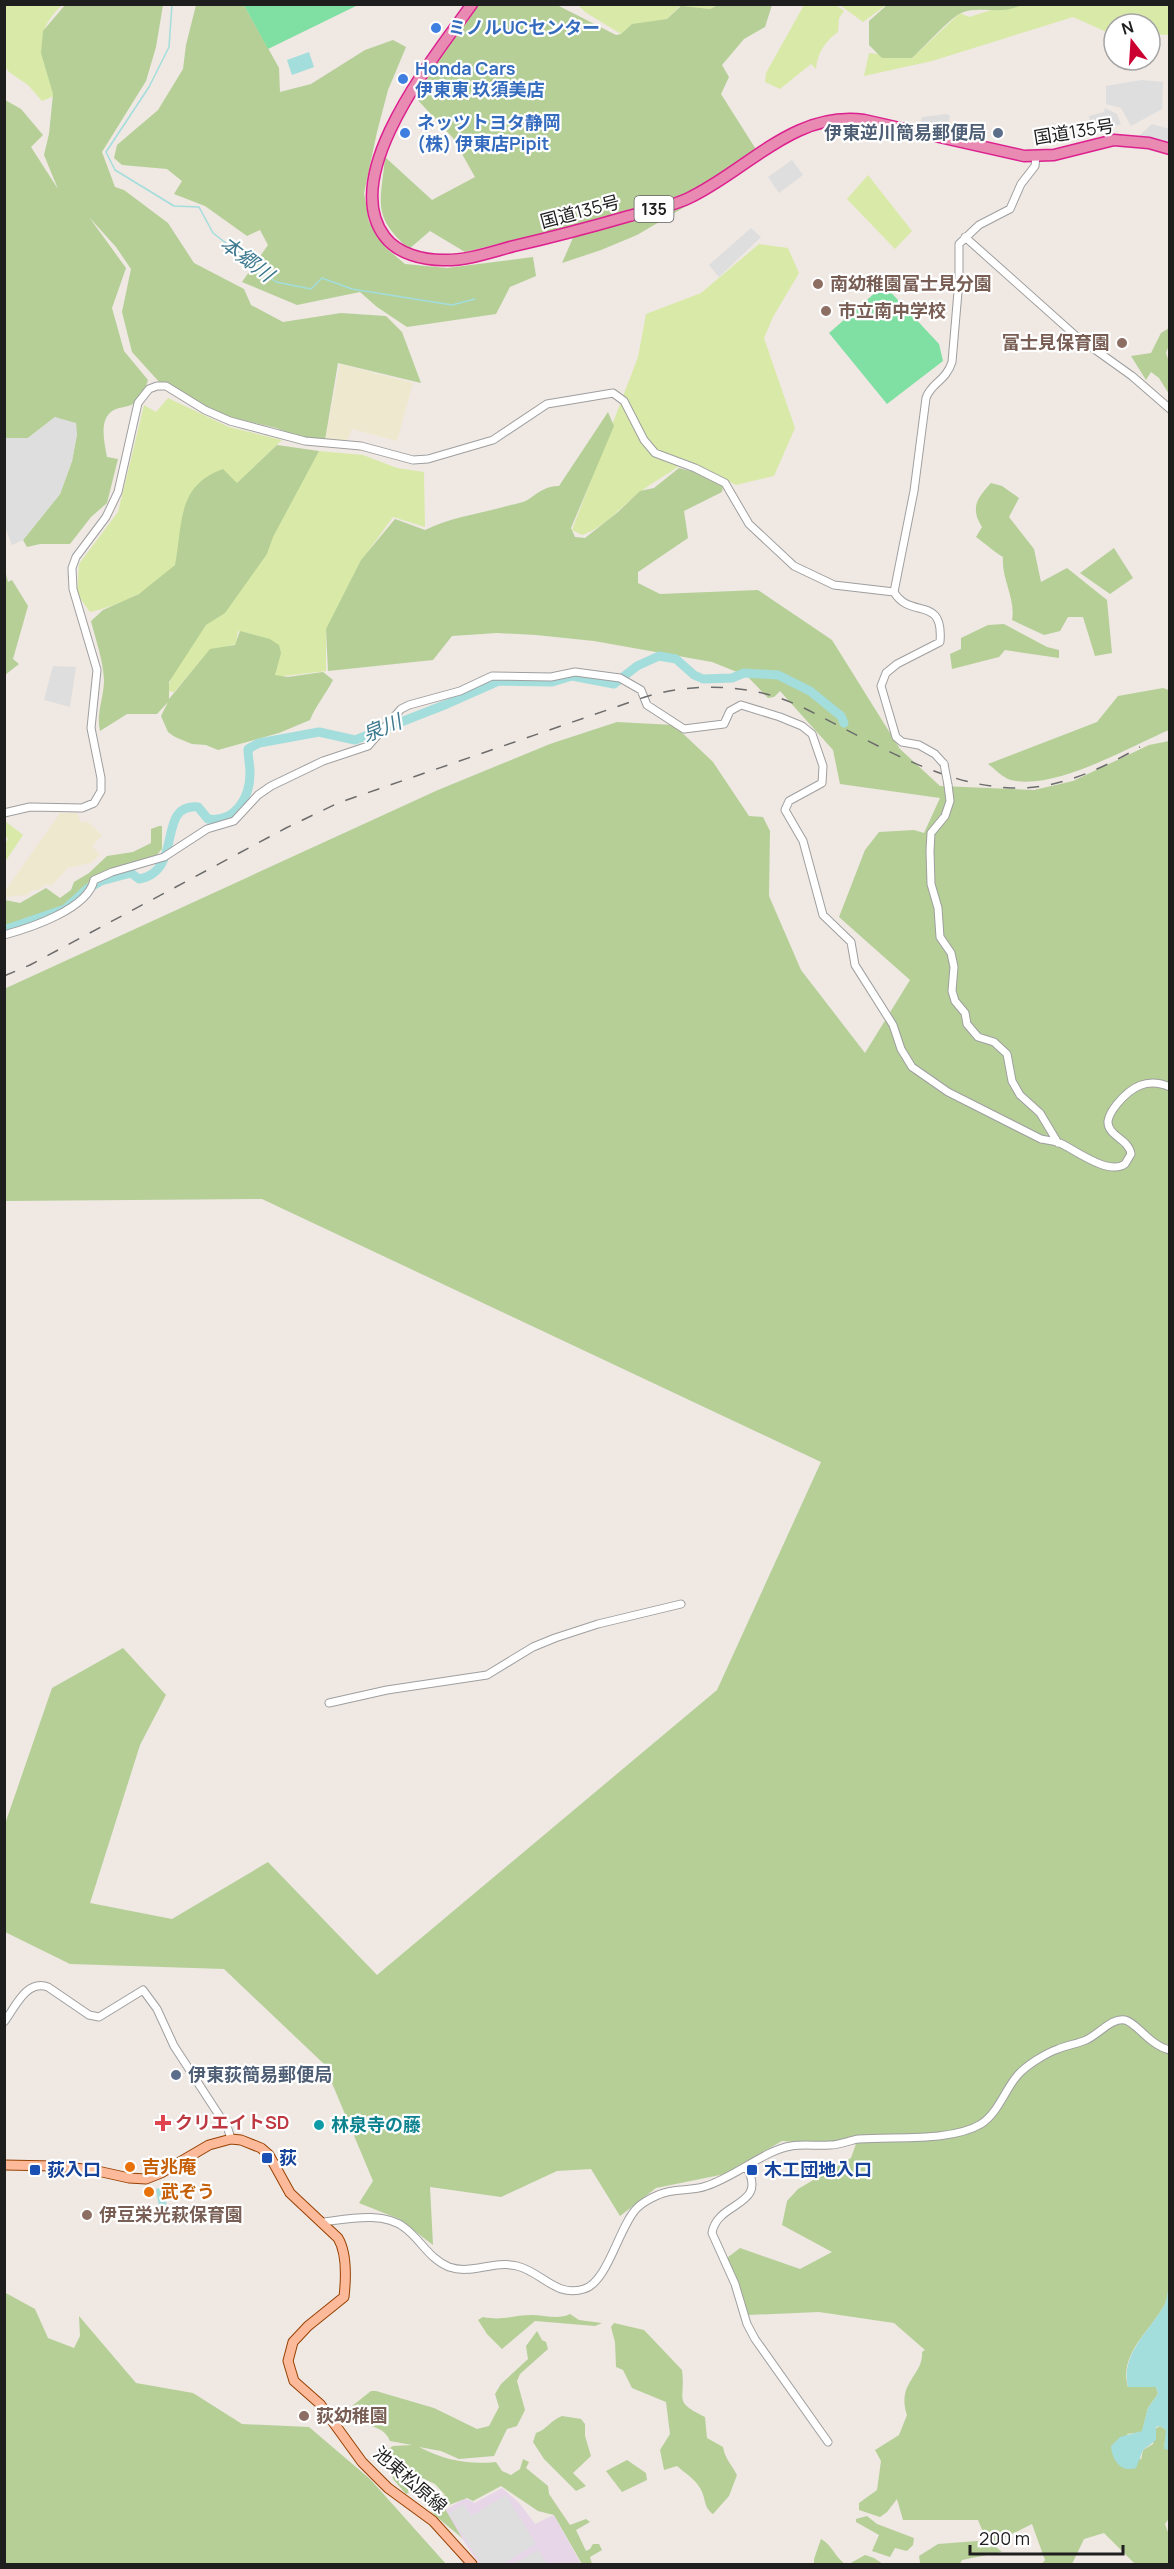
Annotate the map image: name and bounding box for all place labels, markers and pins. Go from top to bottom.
place label: ミノルUCセンター [448,15,600,39]
marker: ミノルUCセンター [429,21,443,35]
place label: Honda Cars 伊東東 玖須美店 [415,56,545,101]
marker: Honda Cars 伊東東 玖須美店 [396,72,410,86]
place label: ネッツトヨタ静岡 (株) 伊東店Pipit [417,110,561,155]
place label: 伊東逆川簡易郵便局 [824,120,986,144]
marker: ネッツトヨタ静岡 (株) 伊東店Pipit [398,126,412,140]
marker: 伊東逆川簡易郵便局 [991,126,1005,140]
place label: 南幼稚園富士見分園 [830,271,992,295]
marker: 南幼稚園富士見分園 [811,277,825,291]
place label: 市立南中学校 [838,298,946,322]
marker: 市立南中学校 [819,304,833,318]
place label: 富士見保育園 [1002,330,1110,354]
marker: 富士見保育園 [1115,336,1129,350]
place label: 伊東荻簡易郵便局 [188,2062,332,2086]
marker: 伊東荻簡易郵便局 [169,2068,183,2082]
place label: クリエイトSD [175,2110,289,2134]
place label: 林泉寺の藤 [331,2112,421,2136]
marker: クリエイトSD [156,2116,170,2130]
marker: 林泉寺の藤 [312,2118,326,2132]
place label: 荻 [279,2145,297,2169]
marker: 荻 [260,2151,274,2165]
place label: 吉兆庵 [142,2154,196,2178]
place label: 荻入口 [47,2157,101,2181]
place label: 木工団地入口 [764,2157,872,2181]
marker: 吉兆庵 [123,2160,137,2174]
marker: 荻入口 [28,2163,42,2177]
marker: 木工団地入口 [745,2163,759,2177]
place label: 武ぞう [161,2179,215,2203]
marker: 武ぞう [142,2185,156,2199]
place label: 伊豆栄光萩保育園 [99,2202,243,2226]
marker: 伊豆栄光萩保育園 [80,2208,94,2222]
place label: 荻幼稚園 [316,2403,388,2427]
marker: 荻幼稚園 [297,2409,311,2423]

